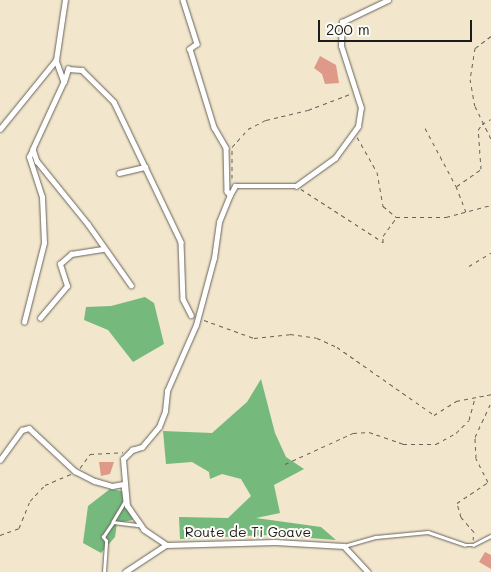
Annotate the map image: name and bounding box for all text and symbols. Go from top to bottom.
scale bar [321,10,475,42]
text: 200 m [326,19,370,39]
street label: Route de Ti Goave [185,524,311,540]

